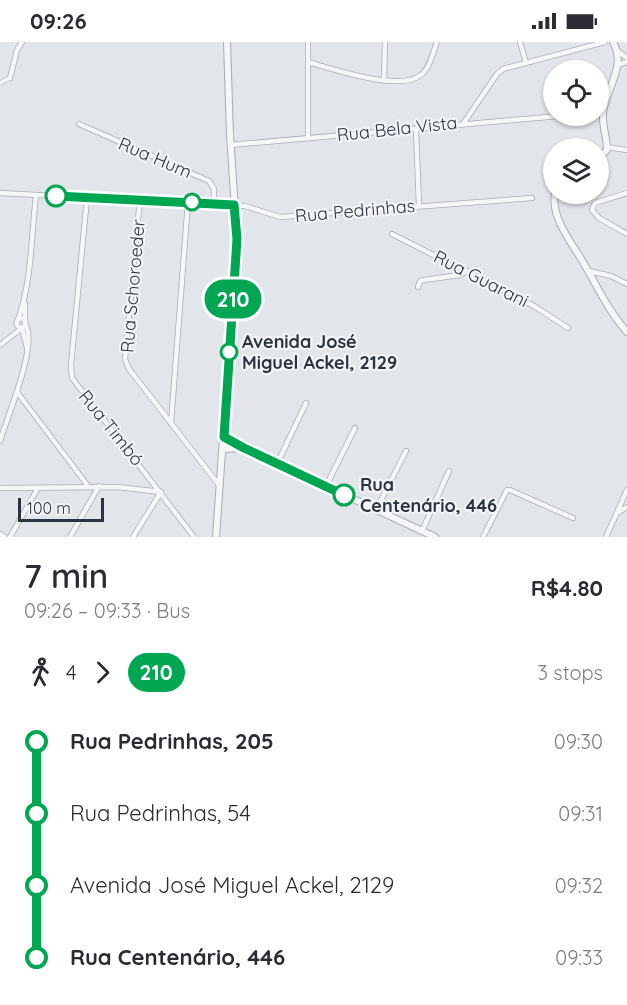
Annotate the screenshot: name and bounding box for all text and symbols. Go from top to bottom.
text: 09:26 [30,7,87,35]
map controls [543,60,609,204]
button: locate [543,60,609,126]
street label: Rua Bela Vista [336,111,458,146]
street label: Rua Hum [115,132,195,183]
button: layers [543,138,609,204]
unlabelled marker [45,185,67,207]
unlabelled marker [183,193,201,211]
street label: Rua Pedrinhas [294,194,416,227]
street label: Rua Schoroeder [115,218,150,354]
street label: Rua Guarani [430,245,533,312]
line badge: 210 [198,280,268,318]
text: 210 [216,286,250,312]
place label: Avenida José Miguel Ackel, 2129 [242,330,397,374]
marker: Avenida José Miguel Ackel, 2129 [220,343,238,361]
street label: Rua Timbó [74,385,149,470]
place label: Rua Centenário, 446 [360,473,497,517]
marker: Rua Centenário, 446 [333,484,355,506]
scale bar [18,495,104,522]
text: 100 m [27,498,71,518]
text: 7 min [24,555,108,596]
text: R$4.80 [531,574,603,602]
text: 09:26 – 09:33 · Bus [24,598,190,623]
icon: walk [24,656,57,689]
icon: forward [86,656,119,689]
text: 210 [140,659,173,685]
text: 4 [66,660,77,685]
text: 3 stops [537,660,603,685]
text: Rua Pedrinhas, 205 [70,727,274,755]
text: 09:30 [554,729,603,754]
text: Rua Pedrinhas, 54 [70,799,251,827]
text: 09:31 [558,801,603,826]
text: Avenida José Miguel Ackel, 2129 [70,871,394,899]
text: 09:32 [555,873,603,898]
text: Rua Centenário, 446 [70,943,285,971]
text: 09:33 [555,945,603,970]

